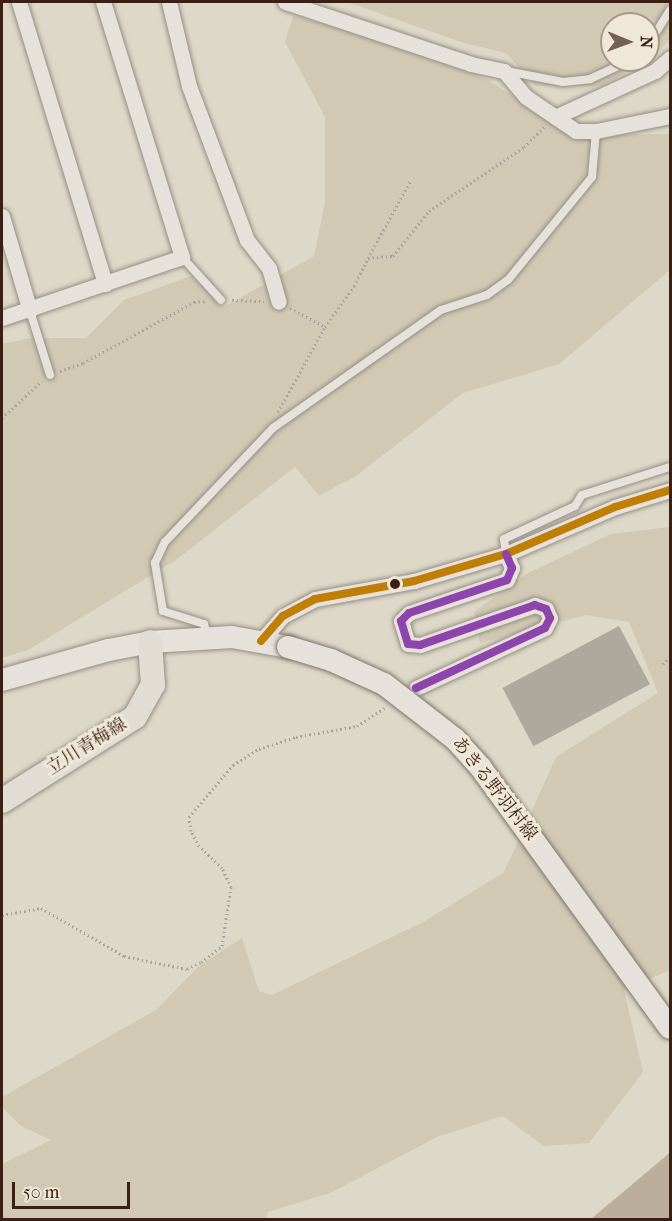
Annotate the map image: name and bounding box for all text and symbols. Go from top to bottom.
north arrow [600,12,660,72]
text: N [637,36,656,49]
unlabelled marker [389,578,401,590]
street label: 立川青梅線 [43,714,131,780]
street label: あきる野羽村線 [447,733,541,845]
scale bar [15,1170,134,1208]
text: 50 m [23,1182,59,1203]

